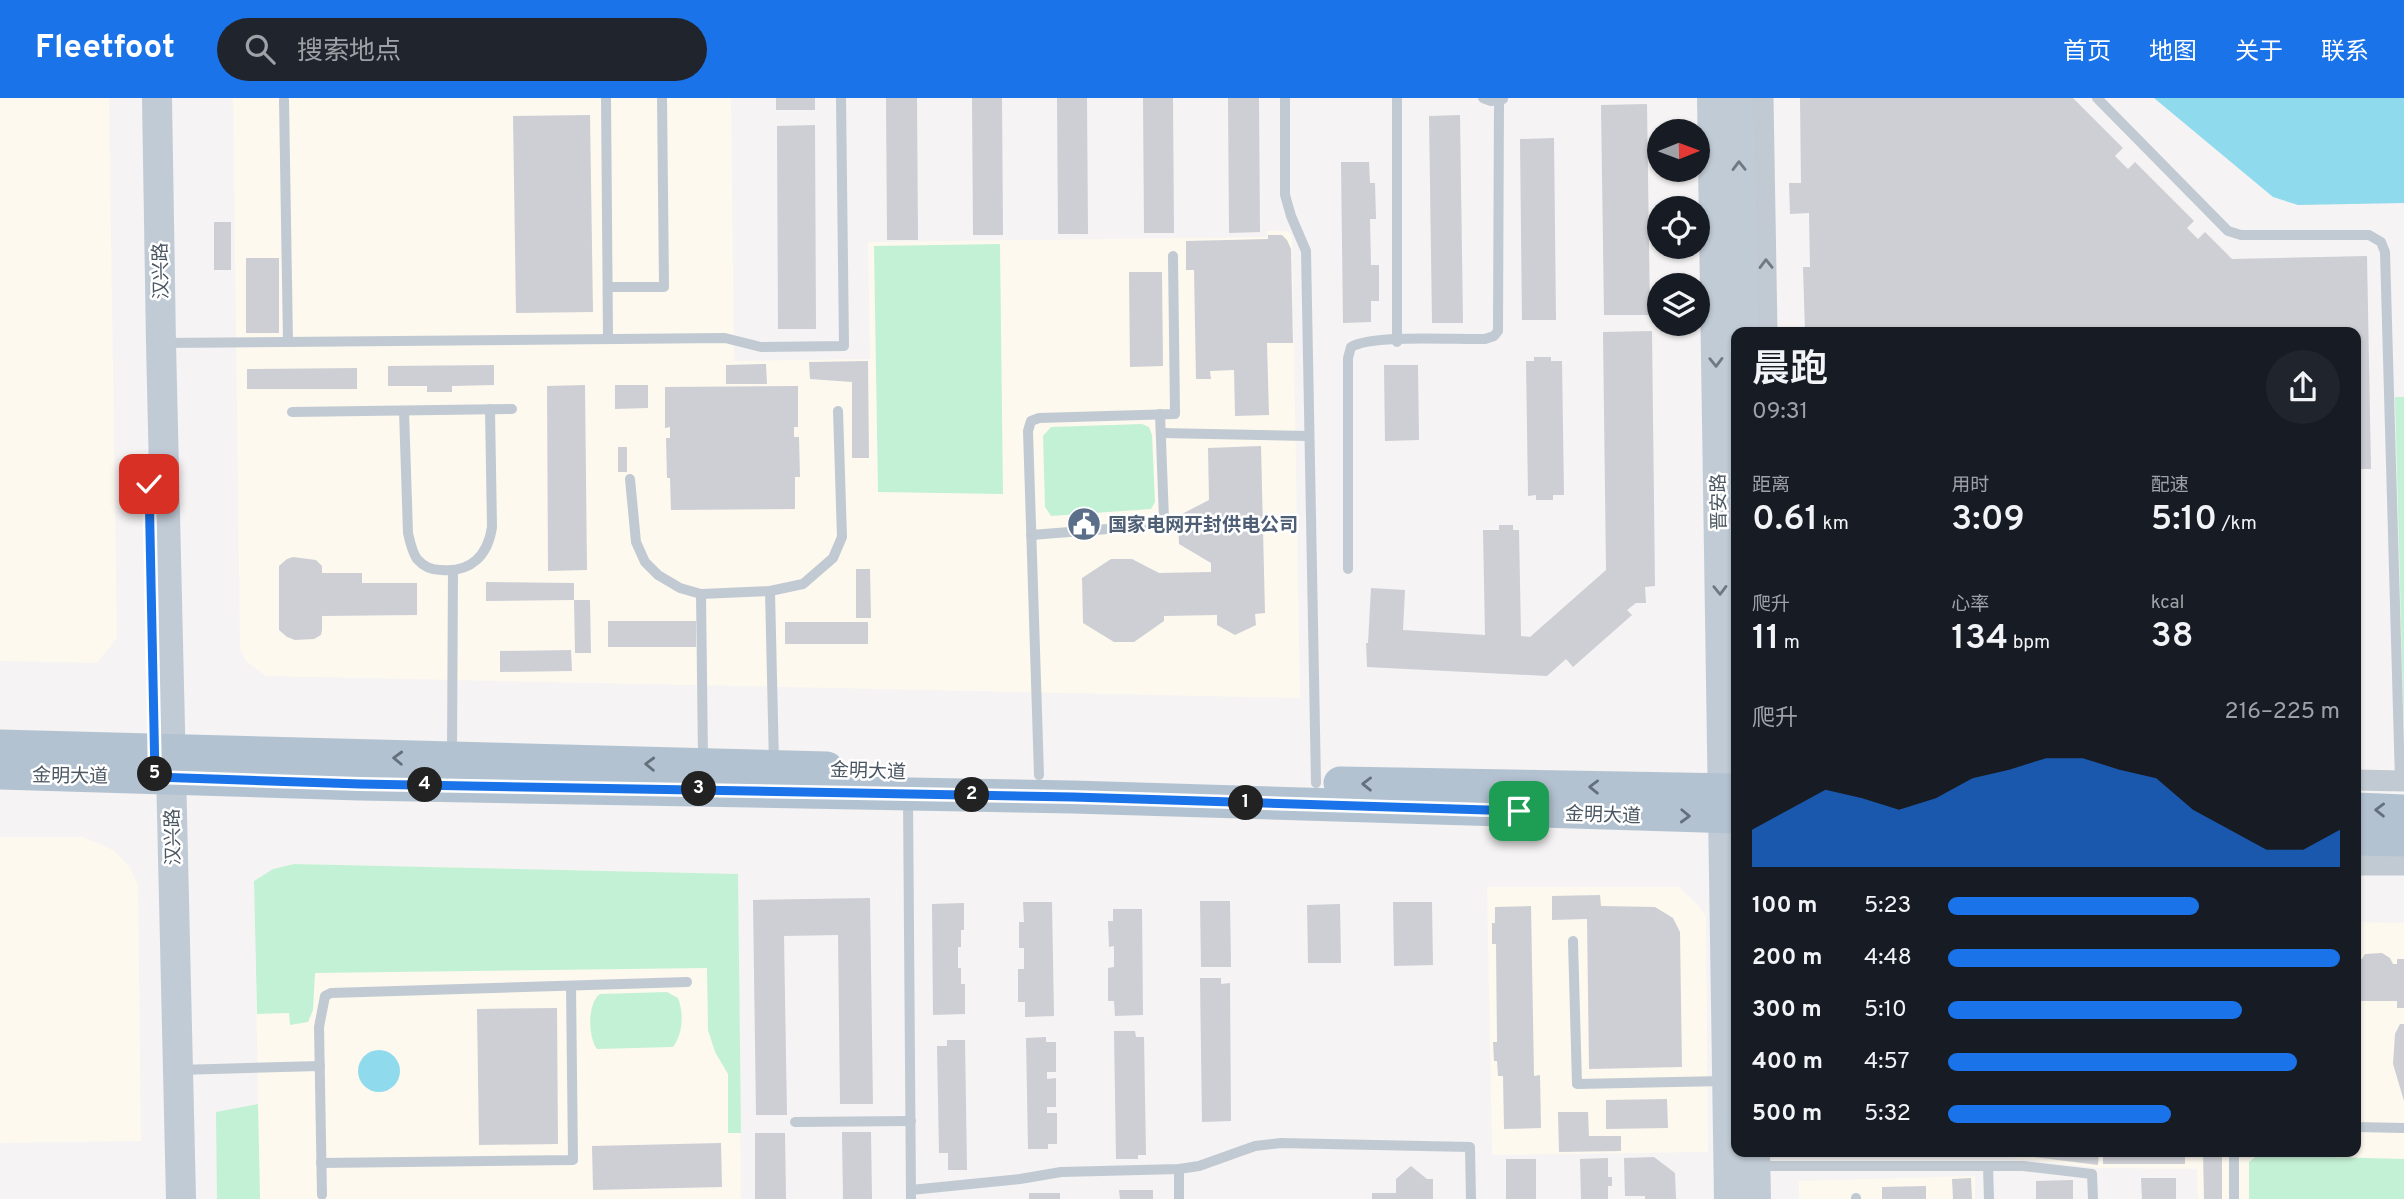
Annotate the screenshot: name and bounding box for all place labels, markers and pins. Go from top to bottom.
pin [119,454,179,514]
public building icon: 国家电网开封供电公司 [1065,505,1103,543]
place label: 国家电网开封供电公司 [1108,514,1298,538]
pin: 5 [138,756,172,792]
pin: 4 [408,768,442,802]
pin: 3 [682,772,716,806]
pin: 2 [954,778,990,812]
pin [1489,781,1549,841]
pin: 1 [1228,786,1264,820]

